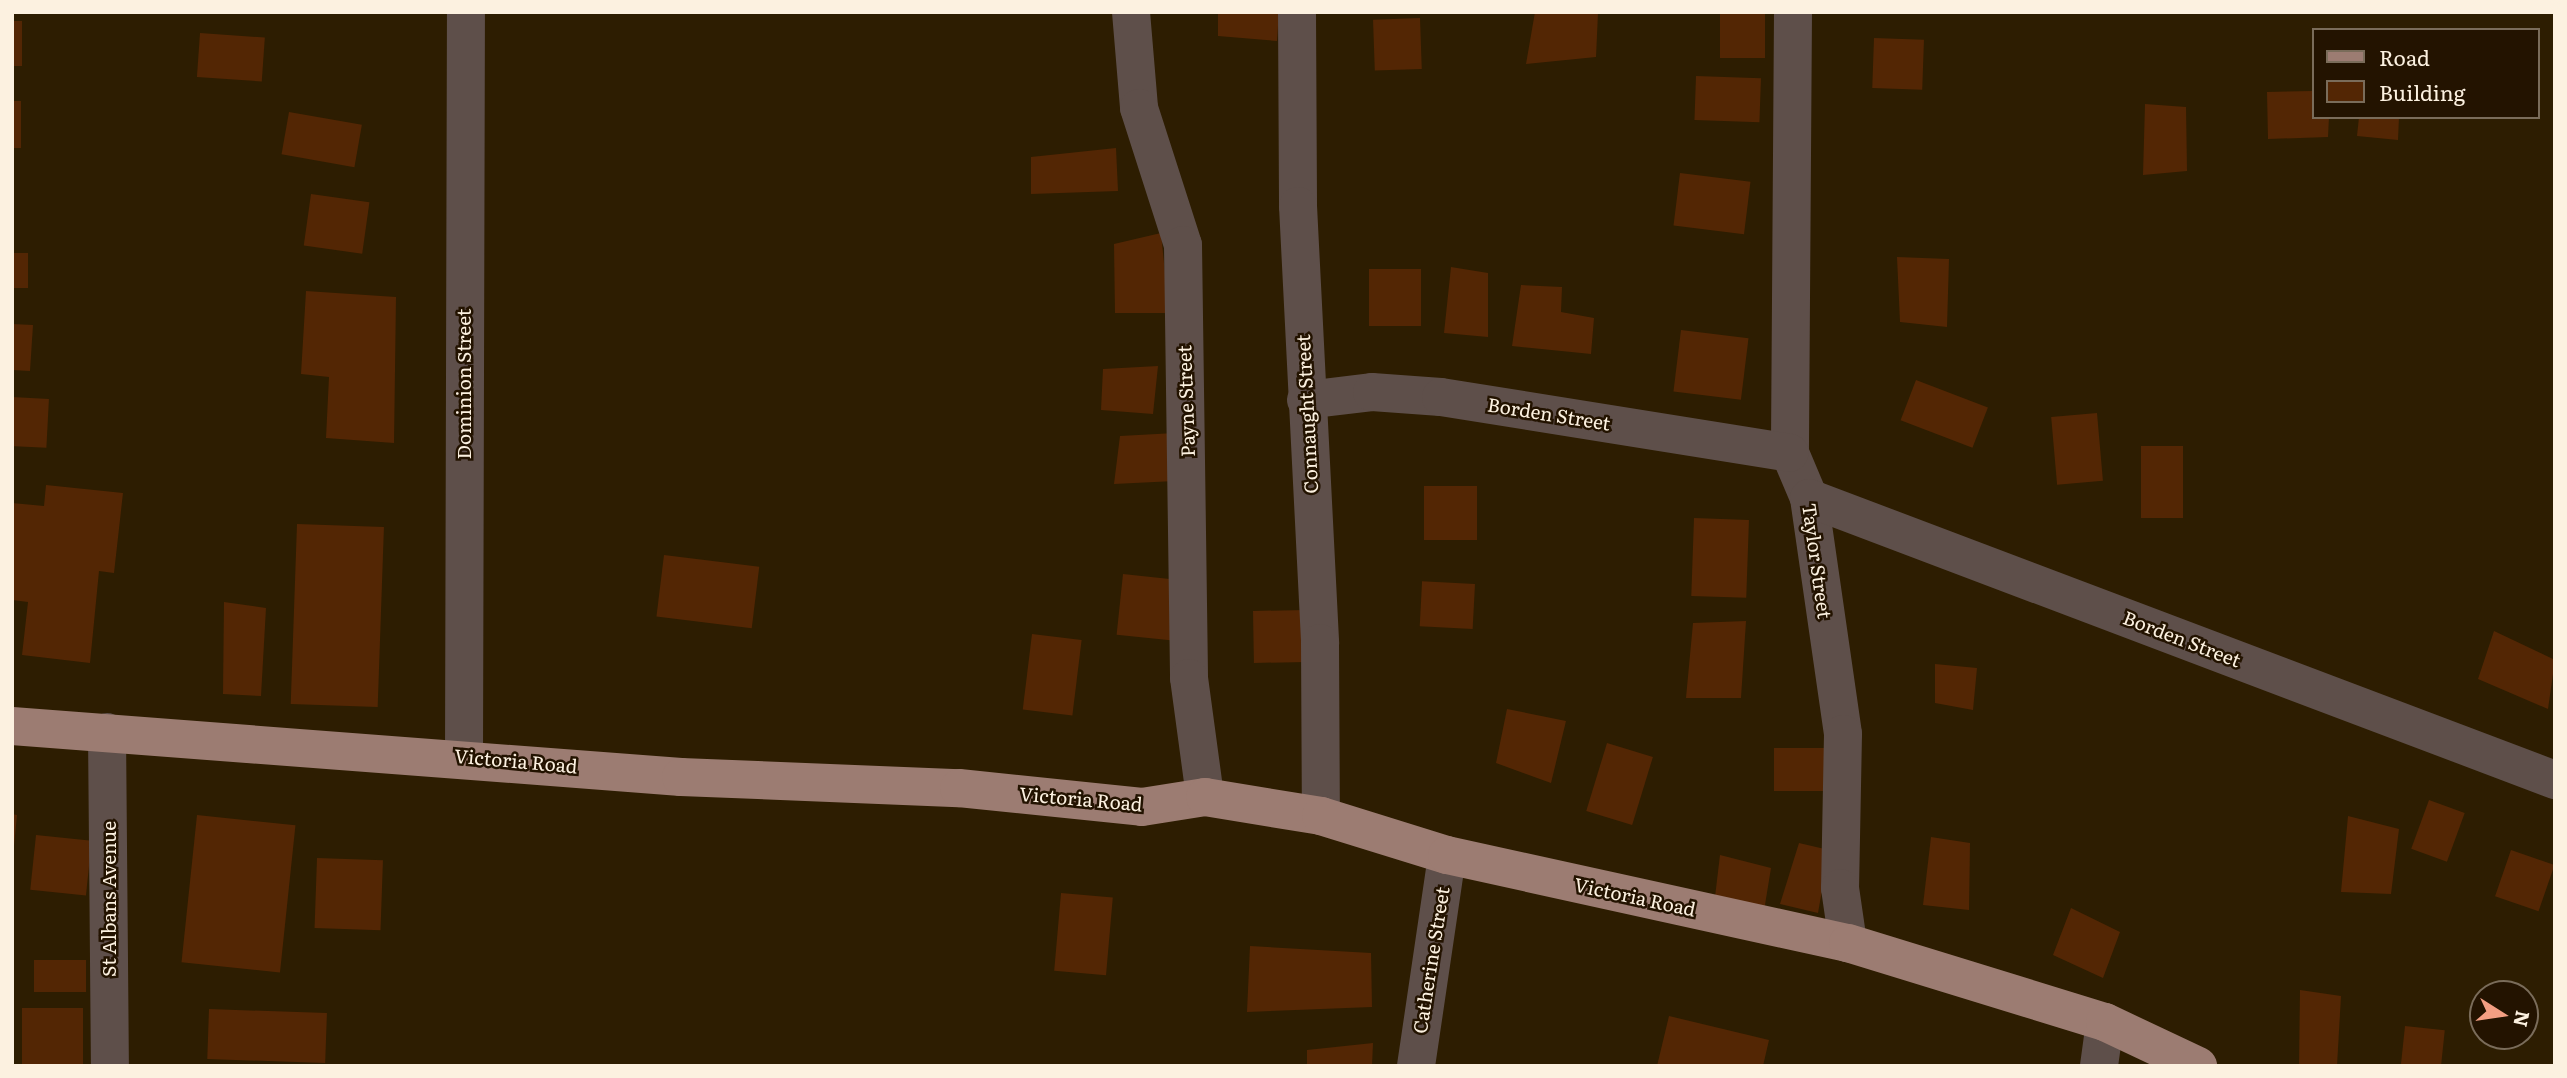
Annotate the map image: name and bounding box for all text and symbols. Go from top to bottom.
legend [2312,28,2539,119]
text: Road [2379,41,2430,72]
text: Building [2379,76,2465,107]
street label: Dominion Street [453,309,475,459]
street label: Connaught Street [1291,334,1323,494]
street label: Payne Street [1173,345,1199,457]
street label: Borden Street [1486,393,1612,435]
street label: Taylor Street [1798,502,1836,620]
street label: Borden Street [2120,606,2244,672]
street label: Victoria Road [453,744,579,778]
street label: Victoria Road [1018,782,1144,816]
street label: St Albans Avenue [98,821,120,977]
street label: Victoria Road [1572,873,1698,921]
street label: Catherine Street [1408,885,1454,1035]
north arrow [2469,980,2539,1050]
text: N [2507,1008,2538,1030]

